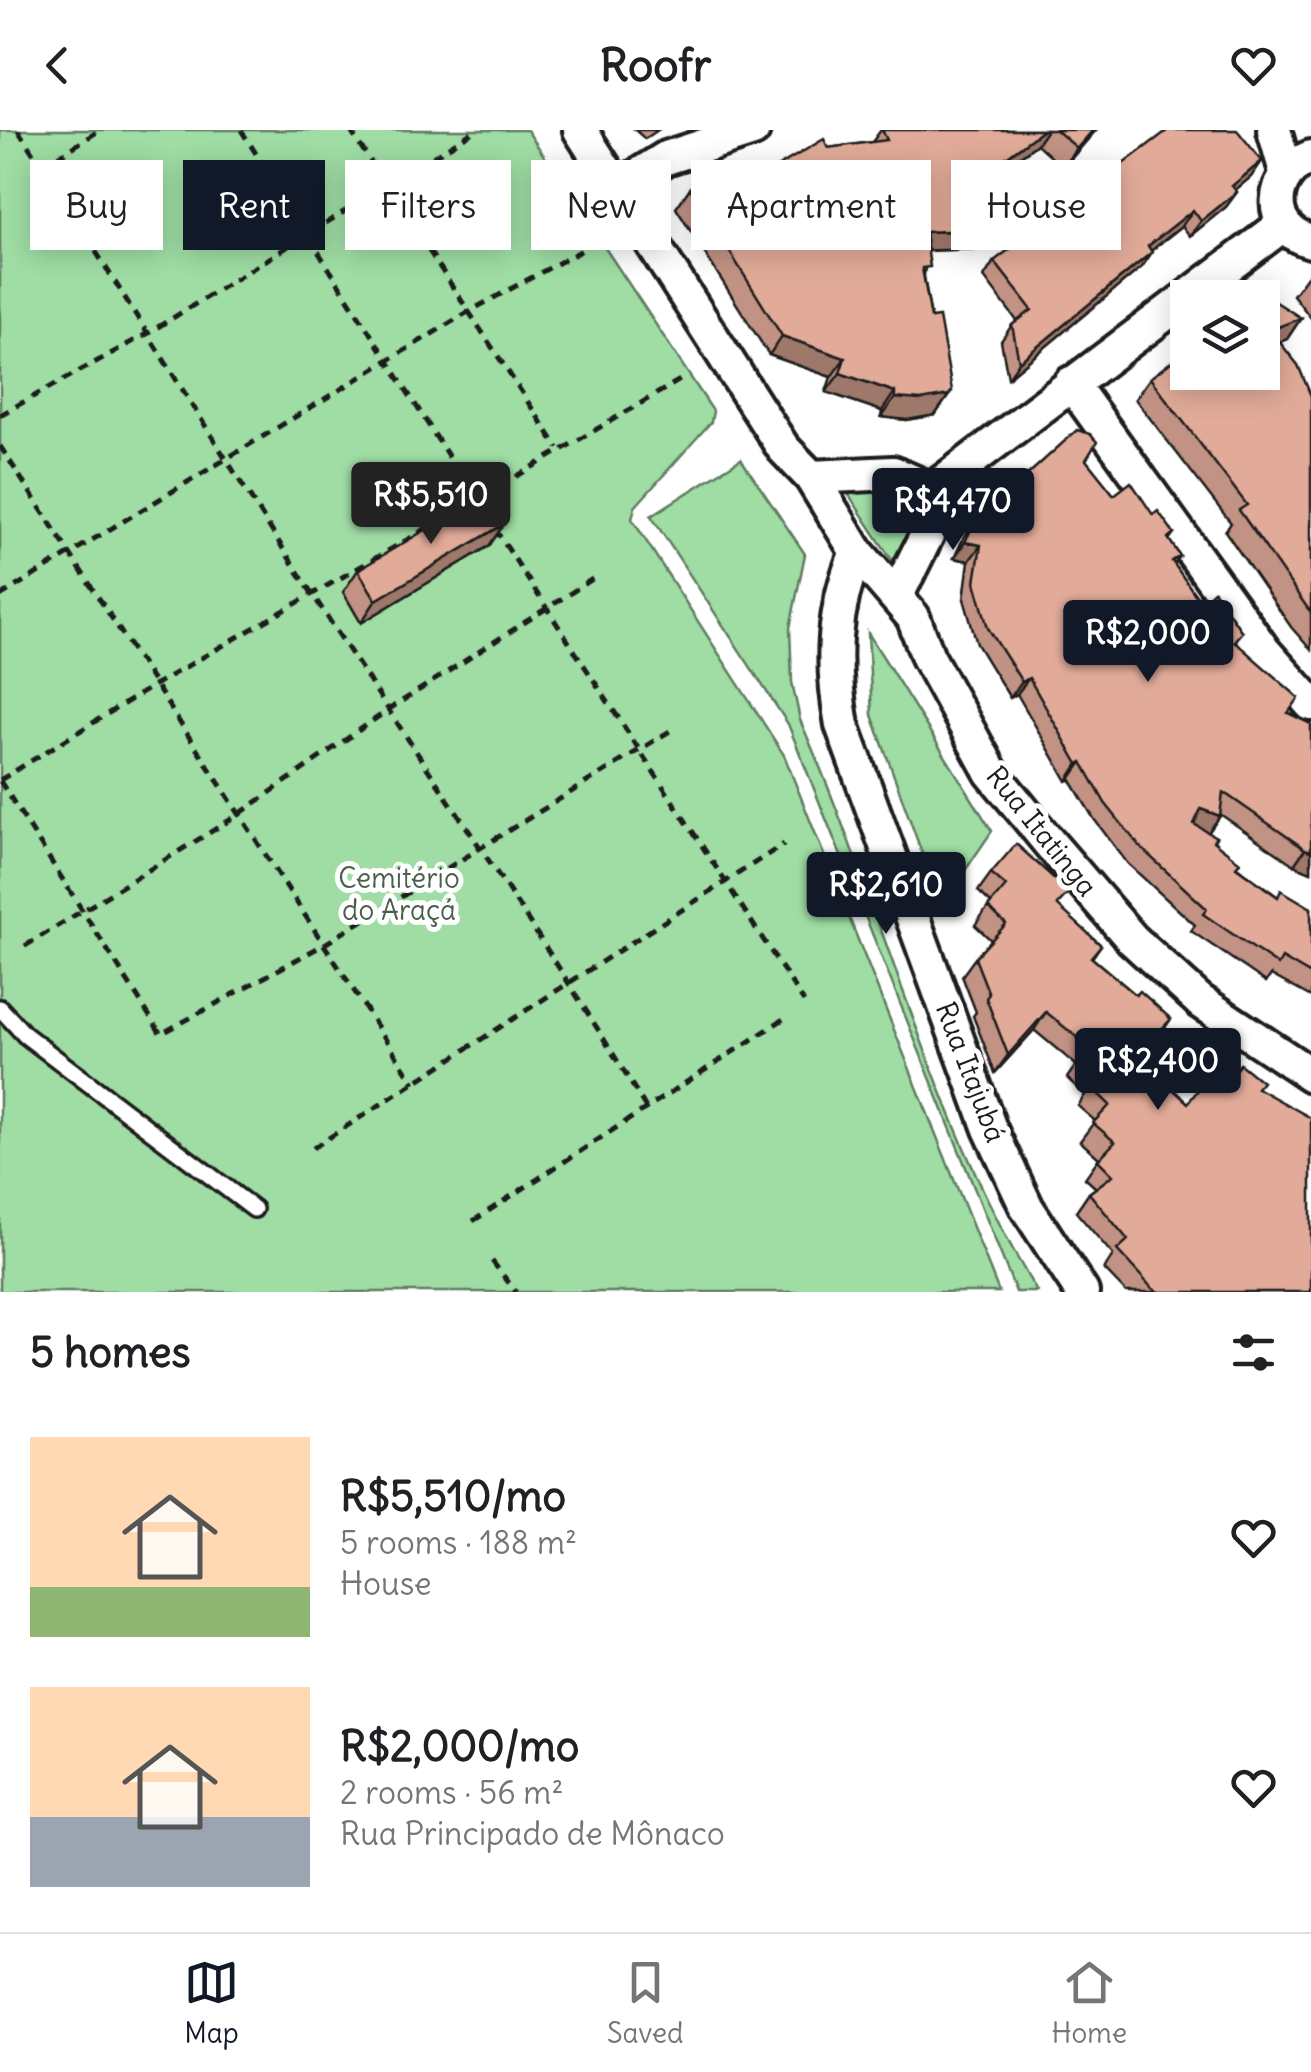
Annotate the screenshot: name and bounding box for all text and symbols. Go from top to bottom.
text: Roofr [600,37,711,93]
icon: back [30,38,85,93]
icon: heart [1226,38,1281,93]
chip: Buy [30,160,163,250]
chip: Rent [183,160,325,250]
chip: Filters [345,160,511,250]
chip: New [531,160,671,250]
chip: Apartment [691,160,931,250]
chip: House [951,160,1121,250]
map controls [1170,280,1280,390]
button: layers [1170,280,1280,390]
pin: R$5,510 [339,462,523,547]
pin: R$4,470 [861,468,1045,553]
text: R$5,510 [373,474,489,515]
text: R$4,470 [894,480,1012,521]
pin: R$2,000 [1056,600,1240,685]
text: R$2,000 [1085,612,1211,653]
street label: Rua Itatinga [979,759,1105,903]
pin: R$2,610 [794,852,978,937]
park label: Cemitério do Araçá [338,860,460,928]
text: R$2,610 [829,864,943,905]
street label: Rua Itajubá [928,997,1014,1147]
pin: R$2,400 [1066,1028,1250,1113]
text: R$2,400 [1097,1040,1219,1081]
icon: filters [1226,1325,1281,1380]
text: 5 homes [30,1326,191,1378]
text: R$5,510/mo [340,1470,566,1522]
icon: home [110,1477,230,1597]
icon: heart [1226,1510,1281,1565]
text: 5 rooms · 188 m² [340,1522,577,1563]
text: House [340,1563,431,1604]
text: R$2,000/mo [340,1720,579,1772]
icon: home [110,1727,230,1847]
icon: heart [1226,1760,1281,1815]
text: 2 rooms · 56 m² [340,1772,563,1813]
text: Rua Principado de Mônaco [340,1813,725,1854]
tab: Map [184,1955,239,2051]
tab: Saved [607,1955,684,2051]
tab: Home [1052,1955,1127,2051]

